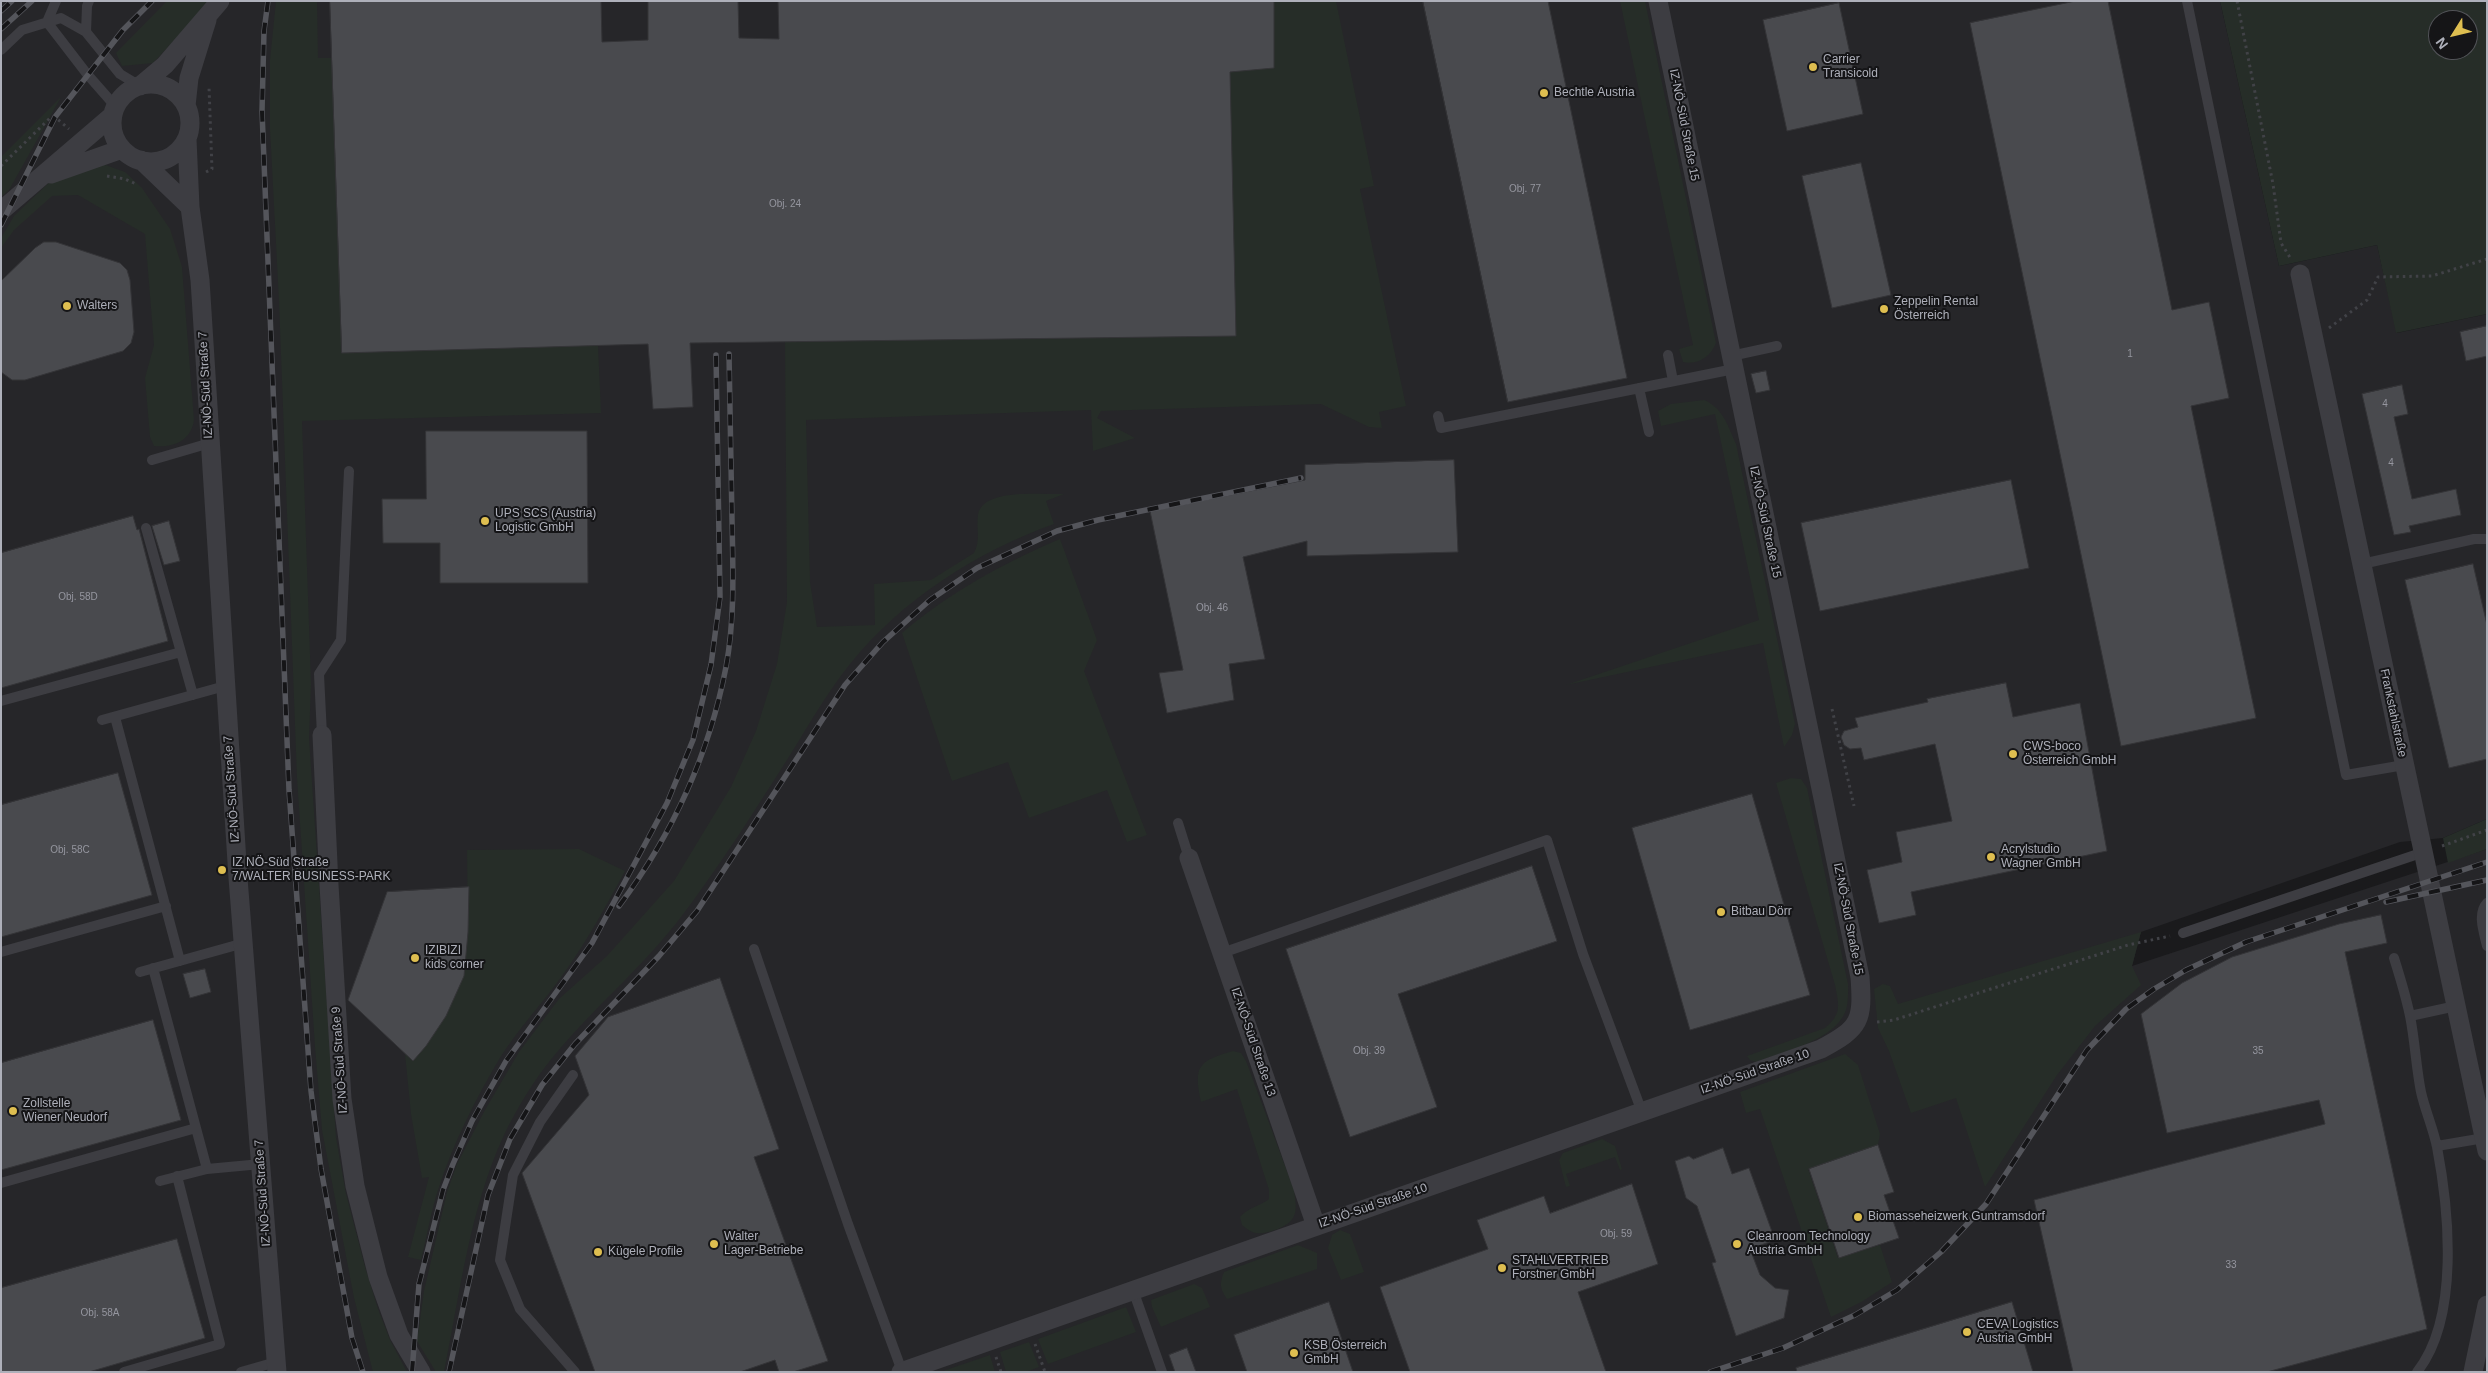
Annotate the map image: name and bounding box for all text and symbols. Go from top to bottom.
north arrow [2428,10,2478,60]
text: N [2432,34,2451,52]
place label: Carrier Transicold [1823,53,1878,81]
marker: Carrier Transicold [1807,61,1819,73]
street label: IZ-NÖ-Süd Straße 15 [1666,68,1702,182]
place label: Bechtle Austria [1554,86,1635,100]
marker: Bechtle Austria [1538,87,1550,99]
house number: Obj. 77 [1509,183,1541,195]
house number: Obj. 24 [769,198,801,210]
place label: Zeppelin Rental Österreich [1894,295,1978,323]
place label: Walters [77,299,117,313]
marker: Walters [61,300,73,312]
marker: Zeppelin Rental Österreich [1878,303,1890,315]
street label: IZ-NÖ-Süd Straße 7 [196,331,216,439]
house number: 1 [2127,348,2133,360]
house number: 4 [2382,398,2388,410]
house number: 4 [2388,457,2394,469]
street label: IZ-NÖ-Süd Straße 15 [1746,465,1784,579]
place label: UPS SCS (Austria) Logistic GmbH [495,507,596,535]
marker: UPS SCS (Austria) Logistic GmbH [479,515,491,527]
house number: Obj. 58D [58,591,98,603]
house number: Obj. 46 [1196,602,1228,614]
street label: Frankstahlstraße [2377,667,2409,759]
street label: IZ-NÖ-Süd Straße 7 [221,735,243,843]
place label: CWS-boco Österreich GmbH [2023,740,2116,768]
marker: CWS-boco Österreich GmbH [2007,748,2019,760]
place label: Acrylstudio Wagner GmbH [2001,843,2081,871]
house number: Obj. 58C [50,844,90,856]
marker: Acrylstudio Wagner GmbH [1985,851,1997,863]
place label: IZ NÖ-Süd Straße 7/WALTER BUSINESS-PARK [232,856,390,884]
street label: IZ-NÖ-Süd Straße 15 [1830,862,1866,976]
marker: IZ NÖ-Süd Straße 7/WALTER BUSINESS-PARK [216,864,228,876]
place label: Bitbau Dörr [1731,905,1792,919]
marker: Bitbau Dörr [1715,906,1727,918]
place label: IZIBIZI kids corner [425,944,484,972]
marker: IZIBIZI kids corner [409,952,421,964]
street label: IZ-NÖ-Süd Straße 13 [1228,986,1278,1098]
street label: IZ-NÖ-Süd Straße 9 [329,1006,351,1114]
house number: Obj. 39 [1353,1045,1385,1057]
house number: 35 [2252,1045,2264,1057]
street label: IZ-NÖ-Süd Straße 10 [1699,1047,1811,1097]
place label: Zollstelle Wiener Neudorf [23,1097,107,1125]
marker: Zollstelle Wiener Neudorf [7,1105,19,1117]
street label: IZ-NÖ-Süd Straße 7 [252,1139,274,1247]
street label: IZ-NÖ-Süd Straße 10 [1317,1181,1429,1231]
place label: Biomasseheizwerk Guntramsdorf [1868,1210,2045,1224]
marker: Biomasseheizwerk Guntramsdorf [1852,1211,1864,1223]
house number: Obj. 59 [1600,1228,1632,1240]
place label: Walter Lager-Betriebe [724,1230,803,1258]
place label: Cleanroom Technology Austria GmbH [1747,1230,1870,1258]
marker: Walter Lager-Betriebe [708,1238,720,1250]
marker: Cleanroom Technology Austria GmbH [1731,1238,1743,1250]
place label: Kügele Profile [608,1245,683,1259]
marker: Kügele Profile [592,1246,604,1258]
place label: STAHLVERTRIEB Forstner GmbH [1512,1254,1609,1282]
house number: 33 [2225,1259,2237,1271]
marker: STAHLVERTRIEB Forstner GmbH [1496,1262,1508,1274]
house number: Obj. 58A [81,1307,119,1319]
place label: CEVA Logistics Austria GmbH [1977,1318,2059,1346]
marker: CEVA Logistics Austria GmbH [1961,1326,1973,1338]
place label: KSB Österreich GmbH [1304,1339,1387,1367]
marker: KSB Österreich GmbH [1288,1347,1300,1359]

